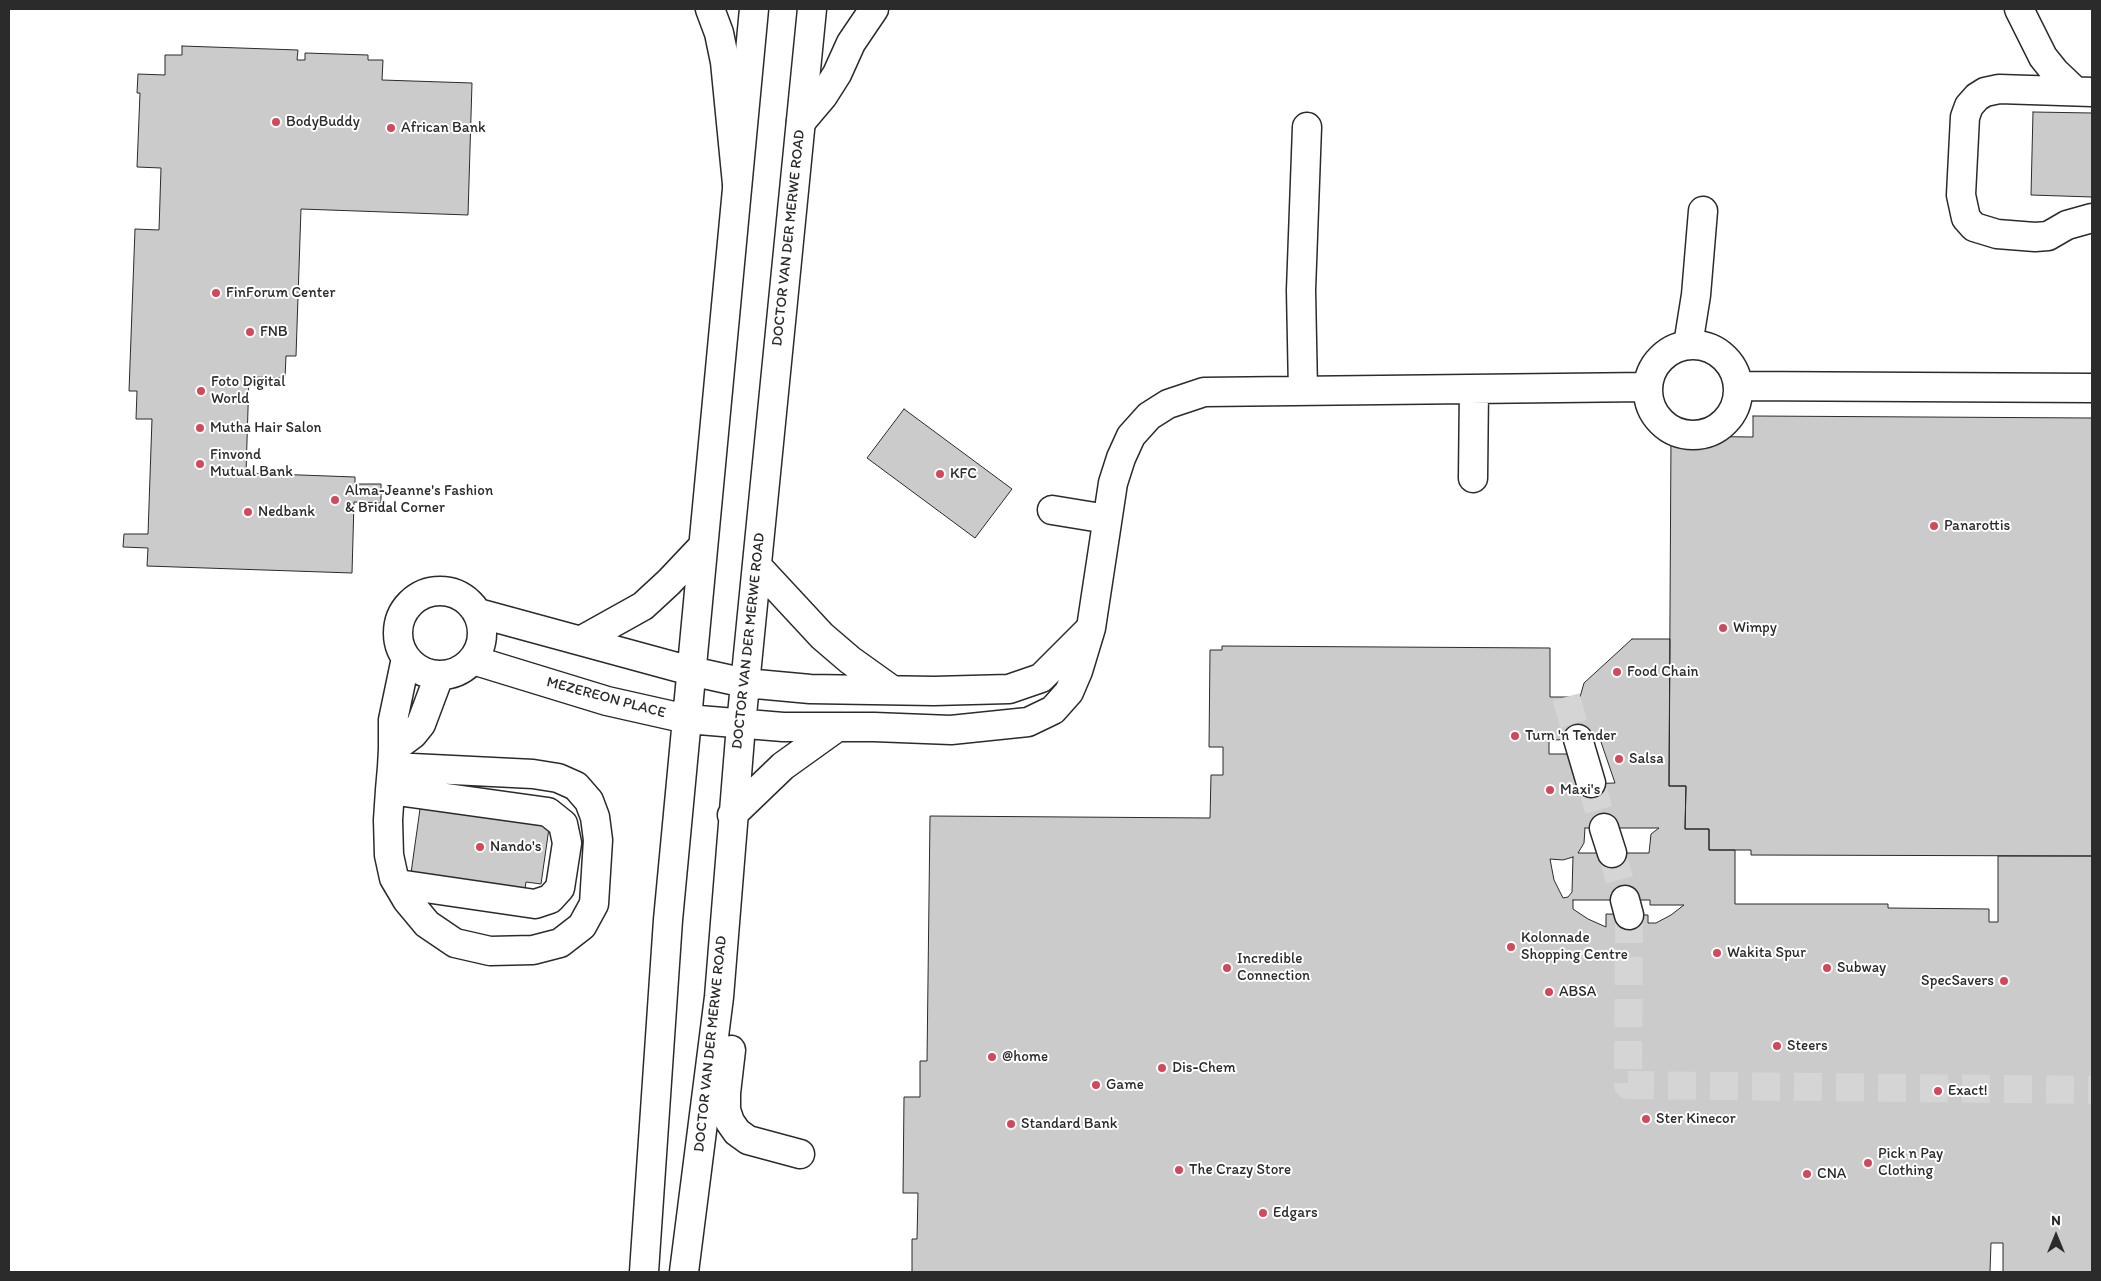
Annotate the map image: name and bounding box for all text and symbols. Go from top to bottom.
place label: BodyBuddy [286,113,360,131]
marker: BodyBuddy [270,116,282,128]
place label: African Bank [401,119,486,137]
marker: African Bank [385,122,397,134]
street label: DOCTOR VAN DER MERWE ROAD [769,129,809,347]
place label: FinForum Center [226,284,335,302]
marker: FinForum Center [210,287,222,299]
place label: FNB [260,323,288,341]
marker: FNB [244,326,256,338]
place label: Foto Digital World [211,373,285,408]
marker: Foto Digital World [195,385,207,397]
place label: Mutha Hair Salon [210,419,322,437]
marker: Mutha Hair Salon [194,422,206,434]
place label: Finvond Mutual Bank [210,446,293,481]
marker: Finvond Mutual Bank [194,458,206,470]
place label: KFC [950,465,977,483]
marker: KFC [934,468,946,480]
place label: Alma-Jeanne's Fashion & Bridal Corner [345,482,493,517]
marker: Alma-Jeanne's Fashion & Bridal Corner [329,494,341,506]
place label: Nedbank [258,503,315,521]
marker: Nedbank [242,506,254,518]
place label: Panarottis [1944,517,2010,535]
marker: Panarottis [1928,520,1940,532]
street label: DOCTOR VAN DER MERWE ROAD [729,532,769,750]
place label: Wimpy [1733,619,1777,637]
marker: Wimpy [1717,622,1729,634]
place label: Food Chain [1627,663,1699,681]
marker: Food Chain [1611,666,1623,678]
street label: MEZEREON PLACE [544,673,668,723]
place label: Turn 'n Tender [1525,727,1616,745]
marker: Turn 'n Tender [1509,730,1521,742]
place label: Salsa [1629,750,1664,768]
marker: Salsa [1613,753,1625,765]
place label: Maxi's [1560,781,1600,799]
marker: Maxi's [1544,784,1556,796]
place label: Nando's [490,838,542,856]
marker: Nando's [474,841,486,853]
place label: Kolonnade Shopping Centre [1521,929,1628,964]
street label: DOCTOR VAN DER MERWE ROAD [691,935,731,1153]
marker: Kolonnade Shopping Centre [1505,941,1517,953]
place label: Wakita Spur [1727,944,1806,962]
marker: Wakita Spur [1711,947,1723,959]
place label: Incredible Connection [1237,950,1310,985]
place label: Subway [1837,959,1886,977]
marker: Incredible Connection [1221,962,1233,974]
marker: Subway [1821,962,1833,974]
place label: SpecSavers [1921,972,1994,990]
marker: SpecSavers [1998,975,2010,987]
place label: ABSA [1559,983,1596,1001]
marker: ABSA [1543,986,1555,998]
place label: Steers [1787,1037,1828,1055]
marker: Steers [1771,1040,1783,1052]
place label: @home [1002,1048,1048,1066]
marker: @home [986,1051,998,1063]
place label: Dis-Chem [1172,1059,1236,1077]
marker: Dis-Chem [1156,1062,1168,1074]
place label: Game [1106,1076,1144,1094]
marker: Game [1090,1079,1102,1091]
place label: Exact! [1948,1082,1988,1100]
marker: Exact! [1932,1085,1944,1097]
place label: Ster Kinecor [1656,1110,1736,1128]
marker: Ster Kinecor [1640,1113,1652,1125]
place label: Standard Bank [1021,1115,1117,1133]
marker: Standard Bank [1005,1118,1017,1130]
place label: Pick n Pay Clothing [1878,1145,1943,1180]
marker: Pick n Pay Clothing [1862,1157,1874,1169]
place label: The Crazy Store [1189,1161,1291,1179]
marker: The Crazy Store [1173,1164,1185,1176]
place label: CNA [1817,1165,1846,1183]
marker: CNA [1801,1168,1813,1180]
place label: Edgars [1273,1204,1318,1222]
marker: Edgars [1257,1207,1269,1219]
north arrow [2031,1211,2081,1261]
text: N [2051,1212,2061,1229]

